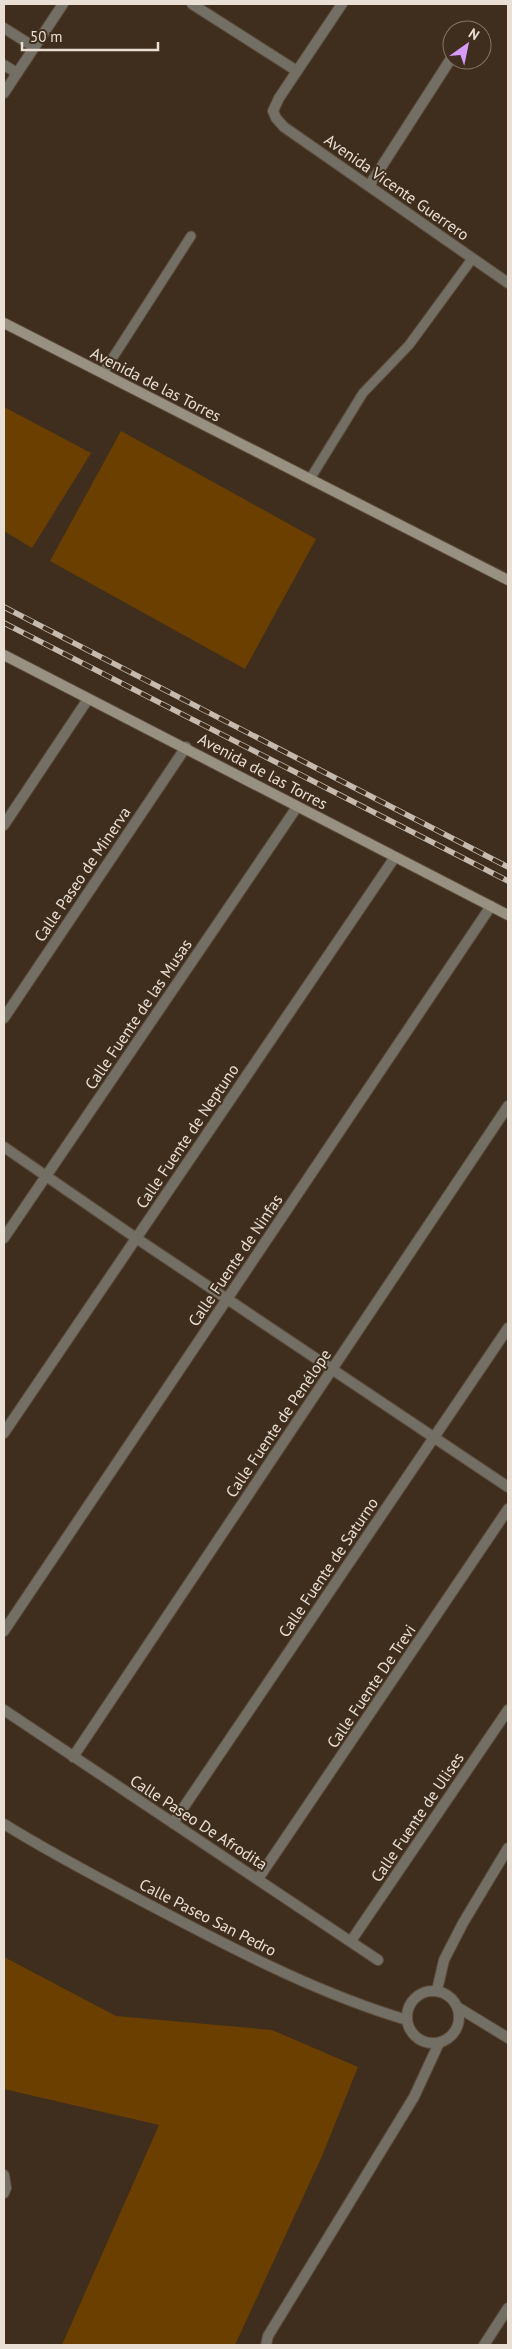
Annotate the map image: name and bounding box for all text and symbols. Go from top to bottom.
scale bar [22,20,159,52]
north arrow [442,20,492,70]
text: N [465,24,483,44]
text: 50 m [30,27,63,46]
street label: Avenida Vicente Guerrero [321,129,473,245]
street label: Avenida de las Torres [87,342,225,426]
street label: Avenida de las Torres [195,728,331,814]
street label: Calle Paseo de Minerva [29,803,135,945]
street label: Calle Fuente de las Musas [80,935,196,1093]
street label: Calle Fuente de Neptuno [131,1060,243,1212]
street label: Calle Fuente de Ninfas [183,1190,287,1330]
street label: Calle Fuente de Penélope [221,1345,335,1501]
street label: Calle Fuente de Saturno [274,1493,382,1641]
street label: Calle Fuente De Trevi [322,1620,420,1752]
street label: Calle Fuente de Ulises [366,1748,468,1886]
street label: Calle Paseo De Afrodita [127,1770,271,1874]
street label: Calle Paseo San Pedro [136,1874,280,1960]

